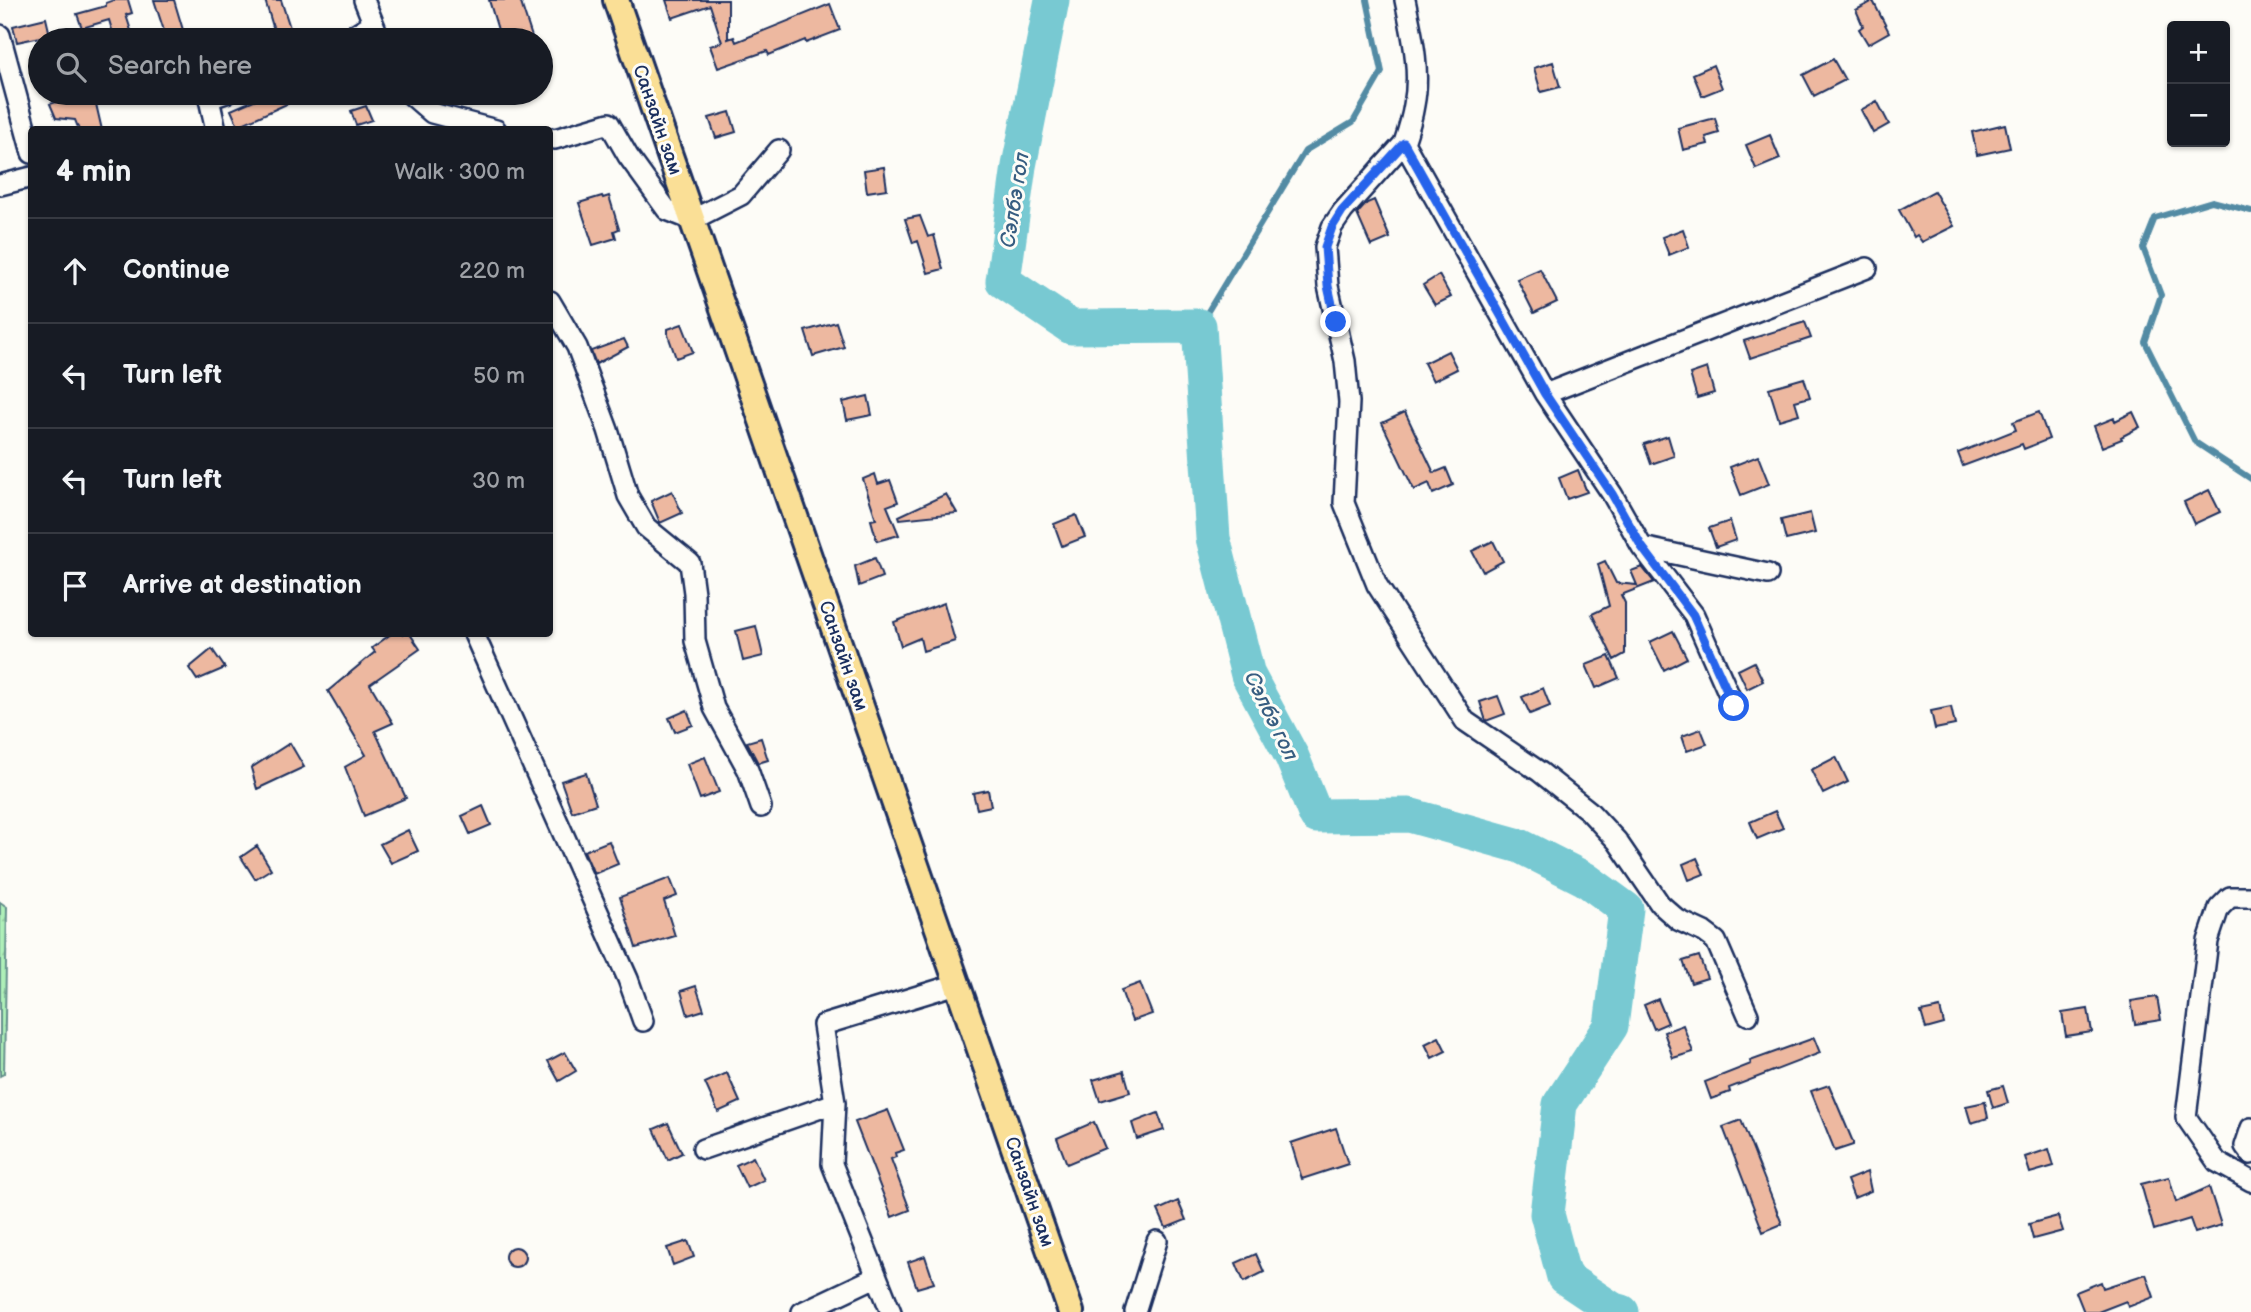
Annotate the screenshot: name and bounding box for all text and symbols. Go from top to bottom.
map controls [2167,21,2230,147]
button: + [2167,21,2230,84]
search box [28,28,553,105]
icon: search [52,48,90,86]
text: Search here [108,51,252,82]
street label: Санзайн зам [627,62,687,178]
button: − [2167,84,2230,147]
water label: Сэлбэ гол [995,151,1035,249]
text: 4 min [56,154,131,190]
text: Walk · 300 m [394,158,525,186]
icon: ahead [56,252,94,290]
text: Continue [123,255,230,286]
text: 220 m [459,257,525,285]
route end [1320,306,1351,337]
icon: left [56,357,94,395]
text: Turn left [123,360,222,391]
text: 50 m [473,362,525,390]
icon: left [56,462,94,500]
text: Turn left [123,465,222,496]
text: 30 m [472,467,525,495]
icon: arrive [56,567,94,605]
text: Arrive at destination [123,570,362,601]
street label: Санзайн зам [813,598,873,714]
water label: Сэлбэ гол [1239,667,1303,765]
route start [1718,690,1749,721]
street label: Санзайн зам [999,1134,1059,1250]

